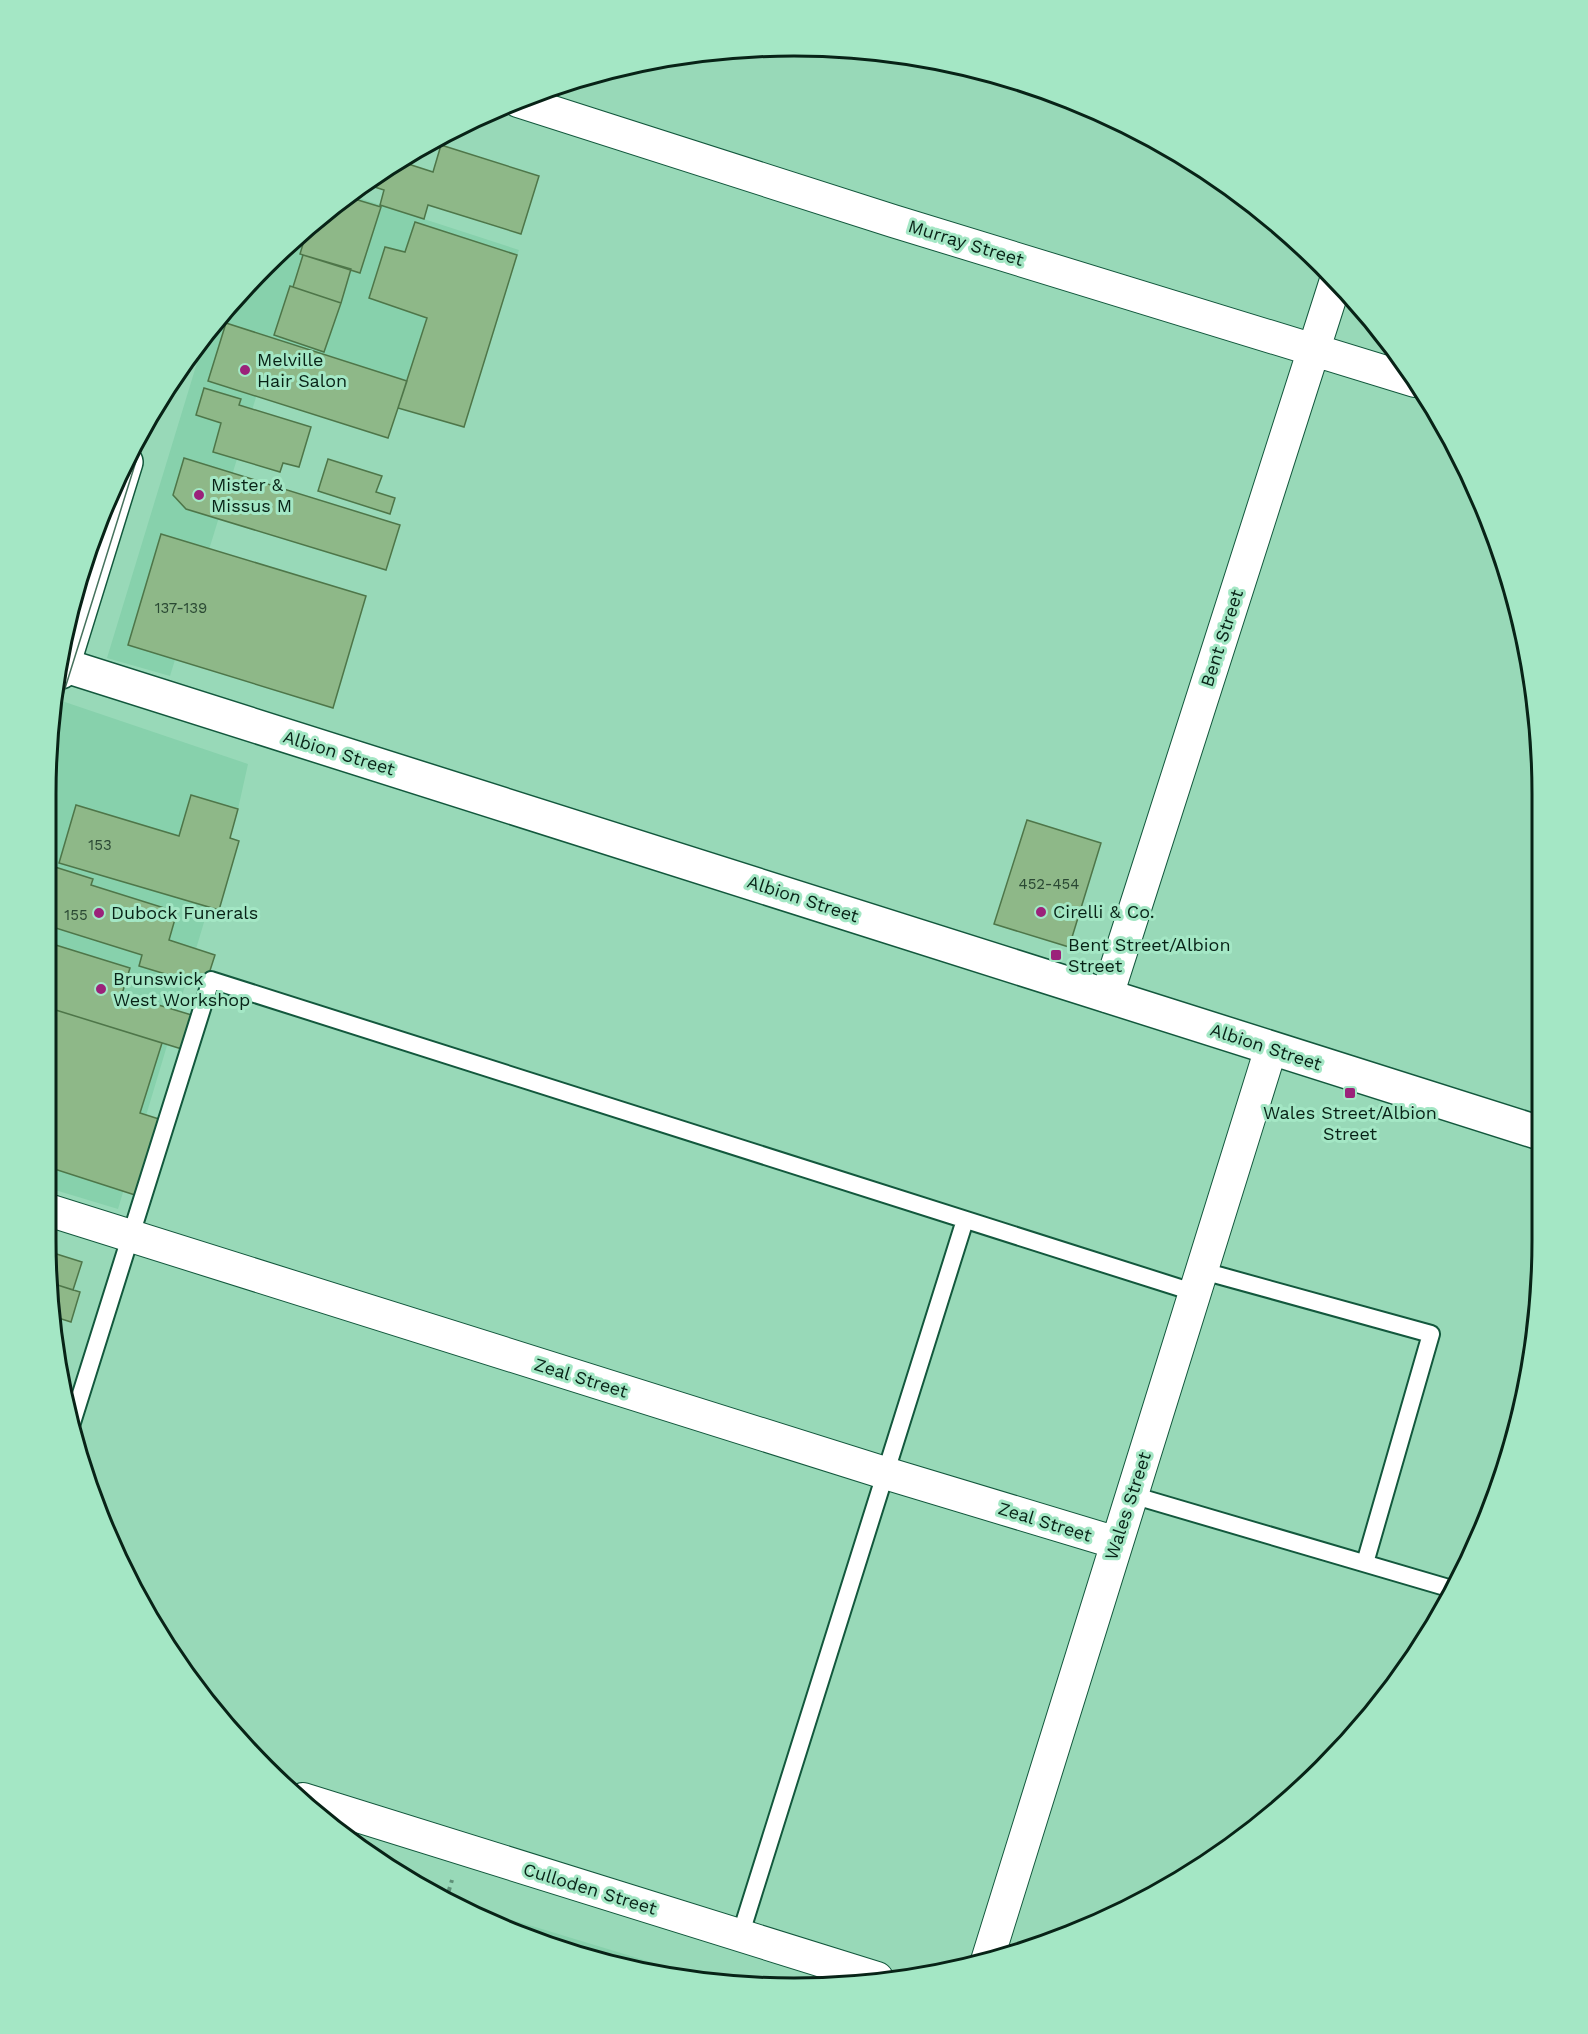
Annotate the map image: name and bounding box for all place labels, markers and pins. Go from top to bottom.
place label: Melville Hair Salon [257,349,347,391]
marker: Melville Hair Salon [238,363,252,377]
place label: Mister & Missus M [211,474,292,516]
marker: Mister & Missus M [192,488,206,502]
place label: Cirelli & Co. [1053,901,1154,922]
place label: Dubock Funerals [111,902,258,923]
marker: Cirelli & Co. [1034,905,1048,919]
marker: Dubock Funerals [92,906,106,920]
place label: Bent Street/Albion Street [1068,934,1231,976]
marker: Bent Street/Albion Street [1049,948,1063,962]
place label: Brunswick West Workshop [113,968,250,1010]
marker: Brunswick West Workshop [94,982,108,996]
marker: Wales Street/Albion Street [1343,1086,1357,1100]
place label: Wales Street/Albion Street [1263,1102,1437,1144]

